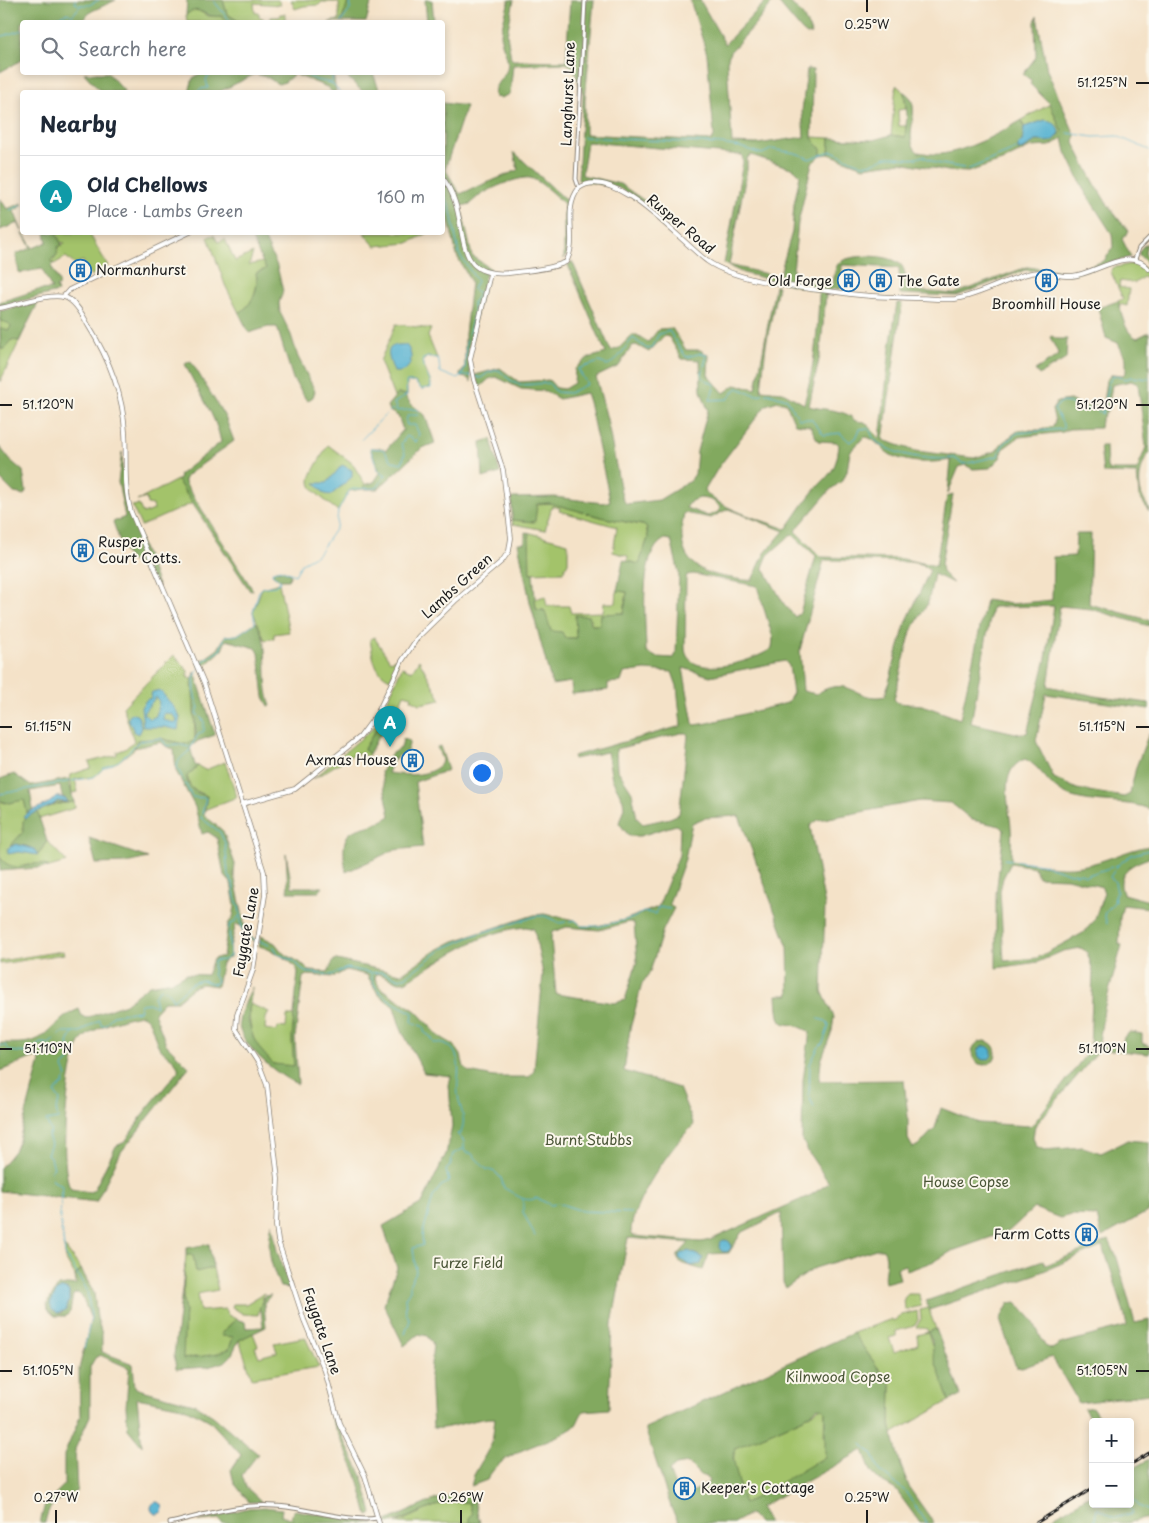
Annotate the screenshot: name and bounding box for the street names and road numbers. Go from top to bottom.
street label: Langhurst Lane [555,41,580,147]
street label: Rusper Road [642,189,720,259]
street label: Lambs Green [417,548,497,623]
street label: Faygate Lane [227,885,264,979]
street label: Faygate Lane [298,1284,347,1377]

